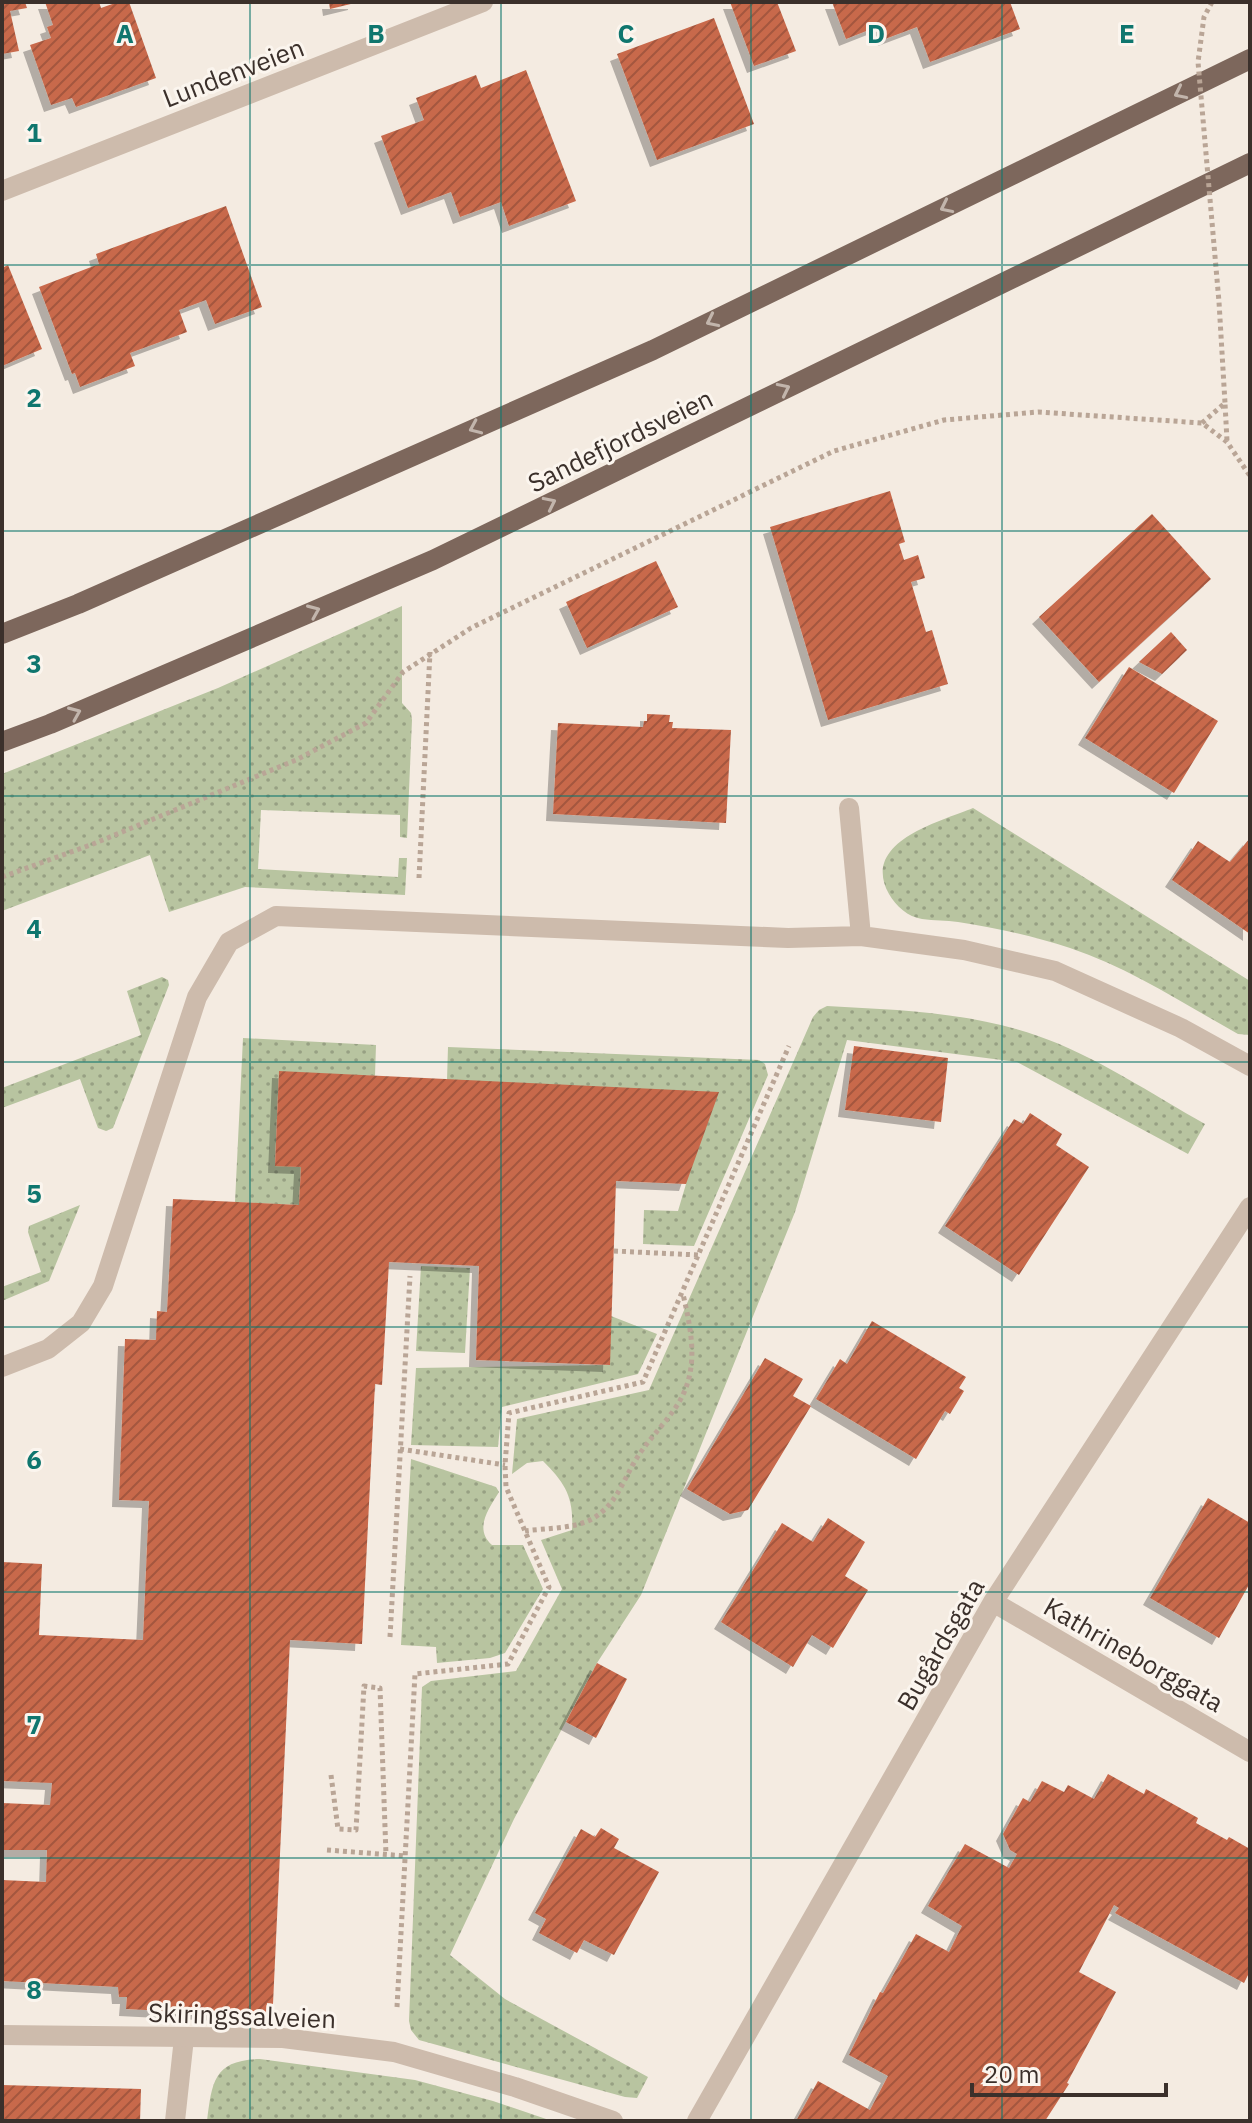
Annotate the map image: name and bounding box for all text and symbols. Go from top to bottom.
text: A [116,16,134,50]
text: B [367,16,385,50]
text: C [618,16,635,50]
text: D [867,16,885,50]
text: E [1119,16,1135,50]
street label: Lundenveien [158,29,308,115]
one-way arrow [1173,84,1188,99]
text: 1 [26,115,42,149]
one-way arrow [940,197,954,213]
one-way arrow [706,311,721,327]
text: 2 [26,380,42,414]
street label: Sandefjordsveien [522,380,718,500]
one-way arrow [775,383,790,399]
one-way arrow [469,418,484,434]
one-way arrow [542,497,556,513]
one-way arrow [305,604,320,620]
text: 3 [26,646,42,680]
one-way arrow [66,707,81,723]
text: 4 [26,911,42,945]
text: 5 [26,1176,42,1210]
text: 6 [26,1442,42,1476]
street label: Bugårdsgata [889,1572,991,1716]
street label: Kathrineborggata [1038,1589,1230,1719]
text: 7 [26,1707,42,1741]
text: 8 [26,1972,42,2006]
street label: Skiringssalveien [147,1995,337,2035]
scale bar [972,2047,1166,2097]
text: 20 m [984,2058,1039,2090]

